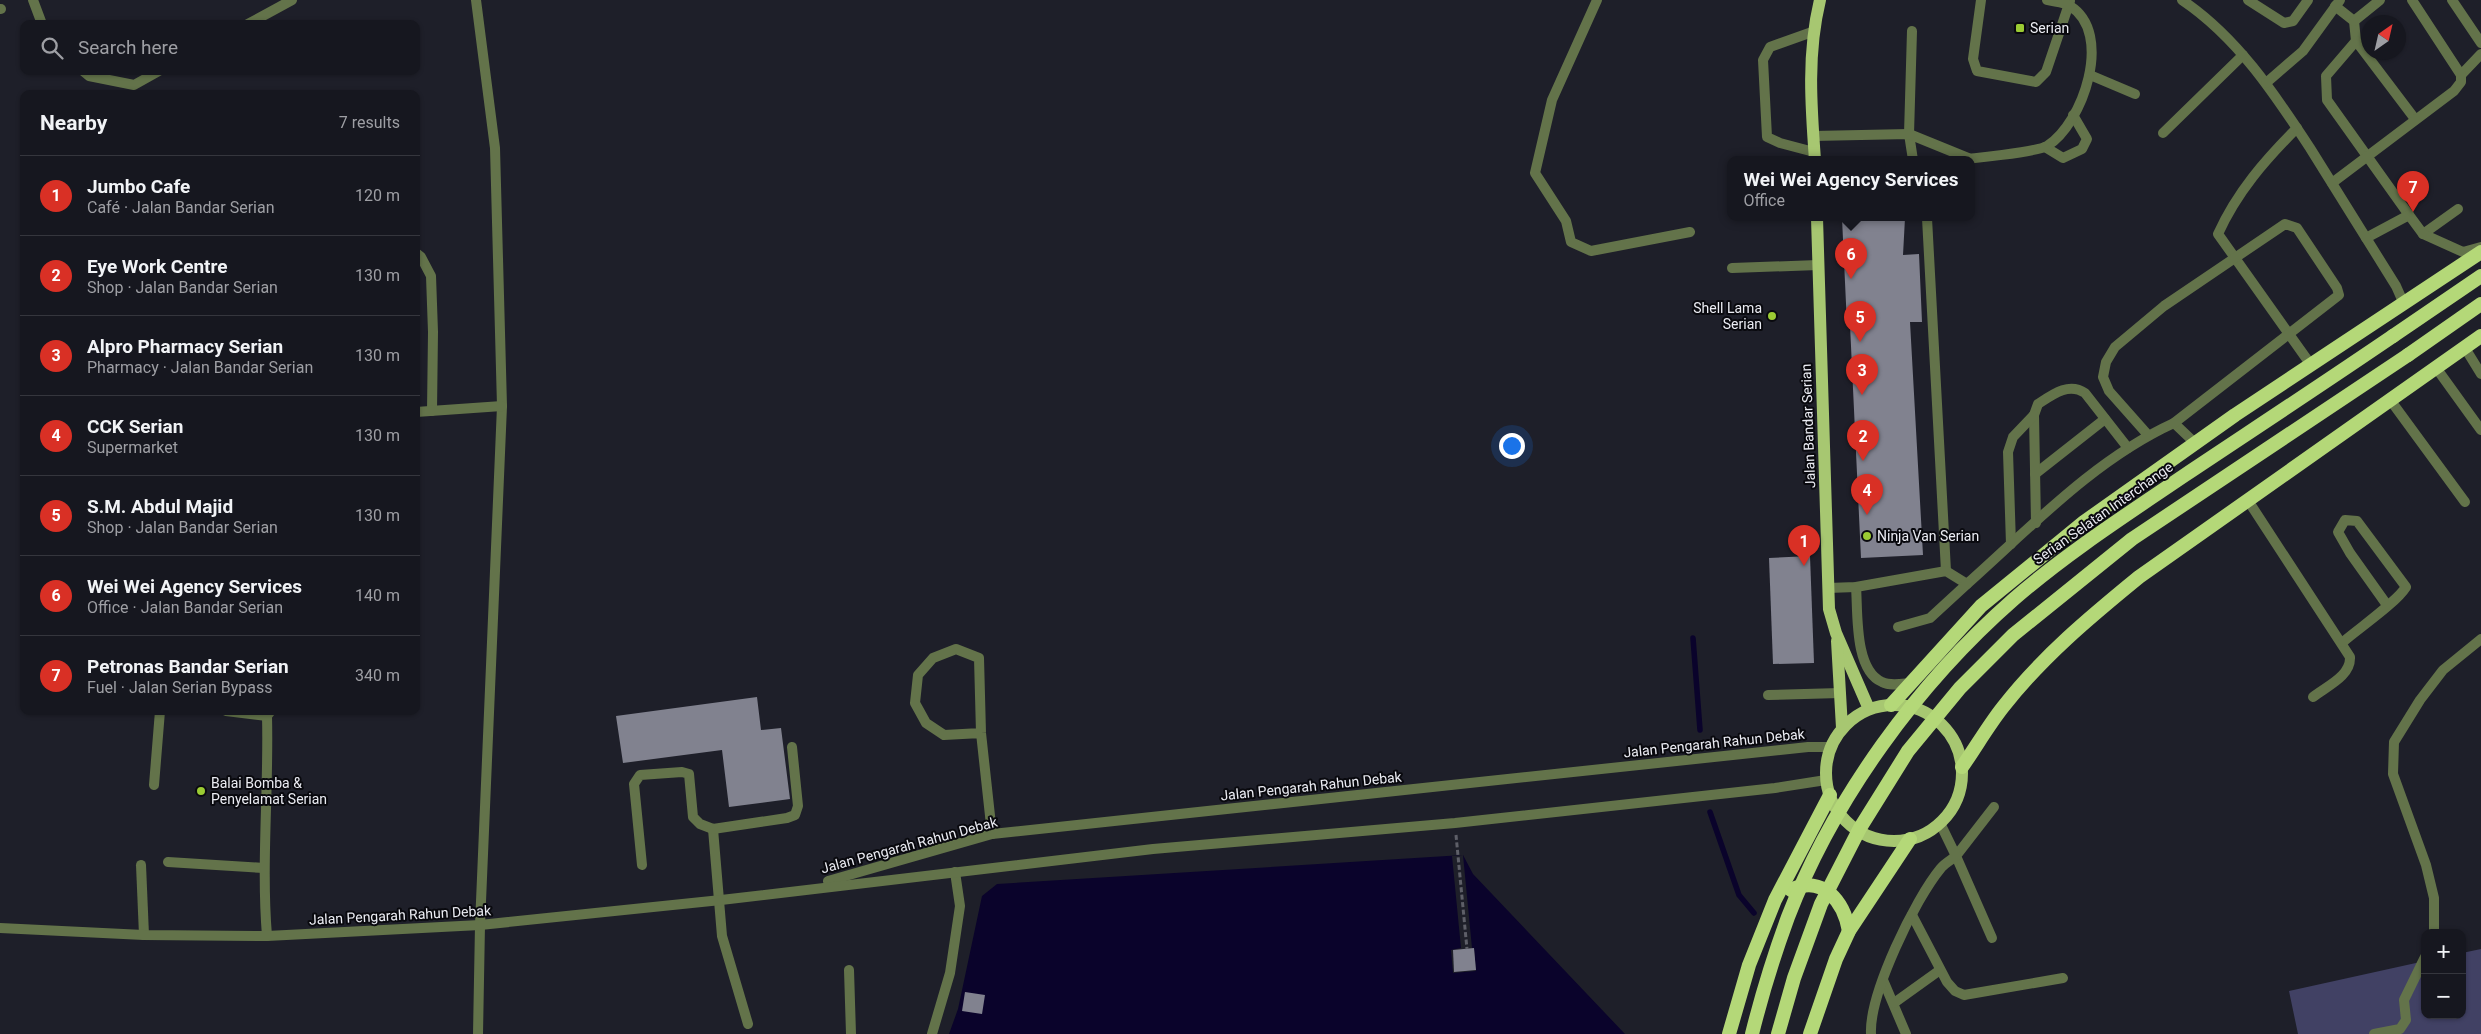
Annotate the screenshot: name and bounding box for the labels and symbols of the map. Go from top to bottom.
north arrow [2361,15,2406,60]
place label: Serian [2030,20,2069,36]
marker: Serian [2014,22,2026,34]
pin: 7 [2397,171,2429,212]
pin: 6 [1835,238,1867,279]
place label: Shell Lama Serian [1693,300,1762,332]
pin: 5 [1844,301,1876,342]
marker: Shell Lama Serian [1766,310,1778,322]
pin: 3 [1846,354,1878,395]
street label: Jalan Bandar Serian [1798,363,1818,489]
pin: 2 [1847,420,1879,461]
your location [1499,433,1525,459]
street label: Serian Selatan Interchange [2030,459,2176,567]
pin: 4 [1851,474,1883,515]
pin: 1 [1788,525,1820,566]
place label: Ninja Van Serian [1877,528,1979,544]
marker: Ninja Van Serian [1861,530,1873,542]
street label: Jalan Pengarah Rahun Debak [1623,725,1806,760]
street label: Jalan Pengarah Rahun Debak [1220,768,1403,803]
place label: Balai Bomba & Penyelamat Serian [211,775,327,807]
marker: Balai Bomba & Penyelamat Serian [195,785,207,797]
street label: Jalan Pengarah Rahun Debak [819,813,1000,876]
street label: Jalan Pengarah Rahun Debak [309,902,492,928]

